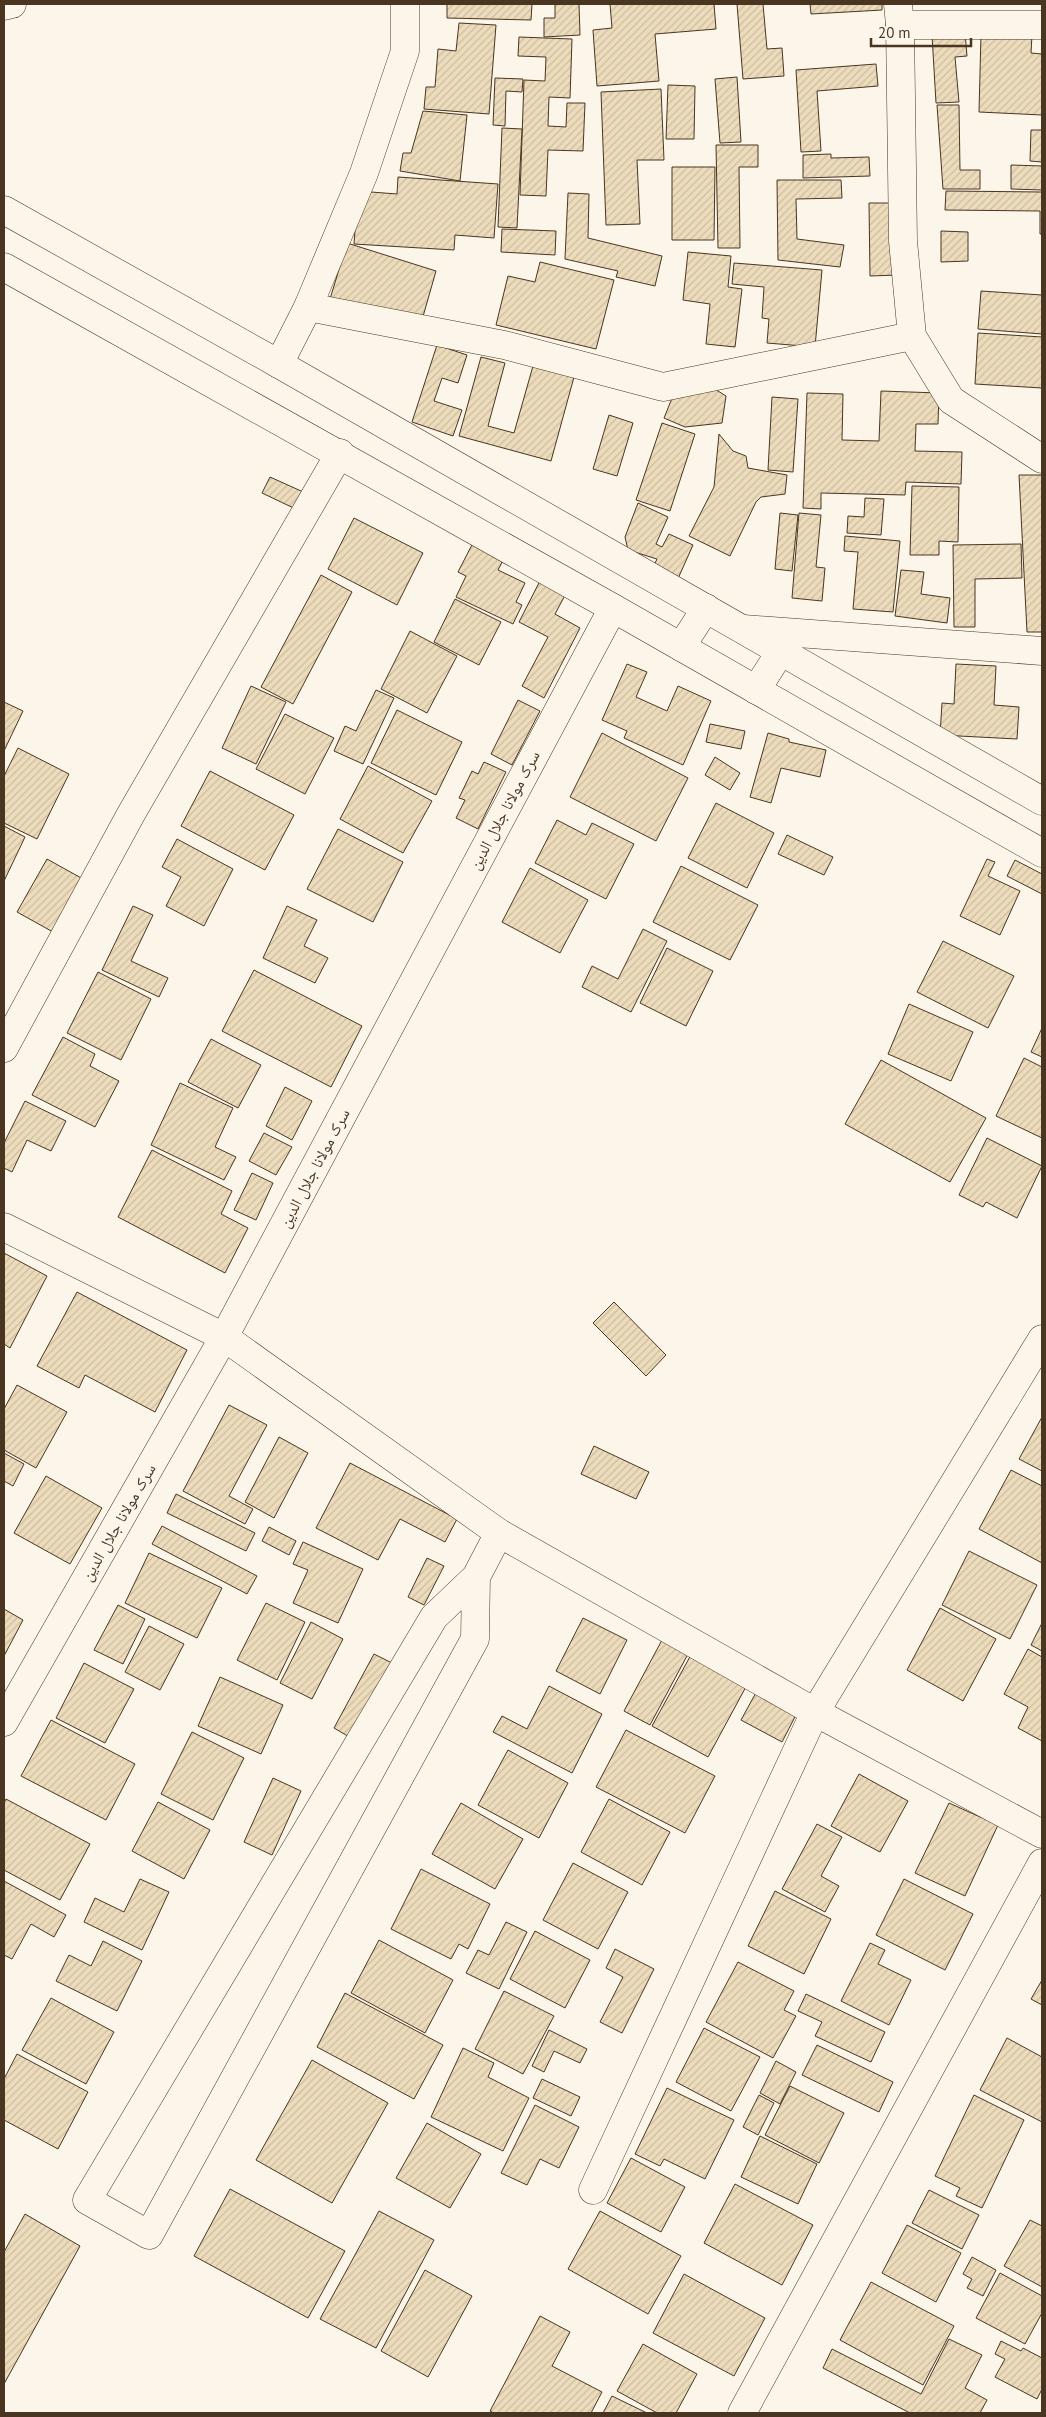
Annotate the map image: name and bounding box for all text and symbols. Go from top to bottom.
scale bar [871,15,971,47]
text: 20 m [878,23,911,42]
street label: سرک مولانا جلال الدین [464,747,545,873]
street label: سرک مولانا جلال الدین [274,1105,355,1231]
street label: سرک مولانا جلال الدین [76,1460,161,1585]

